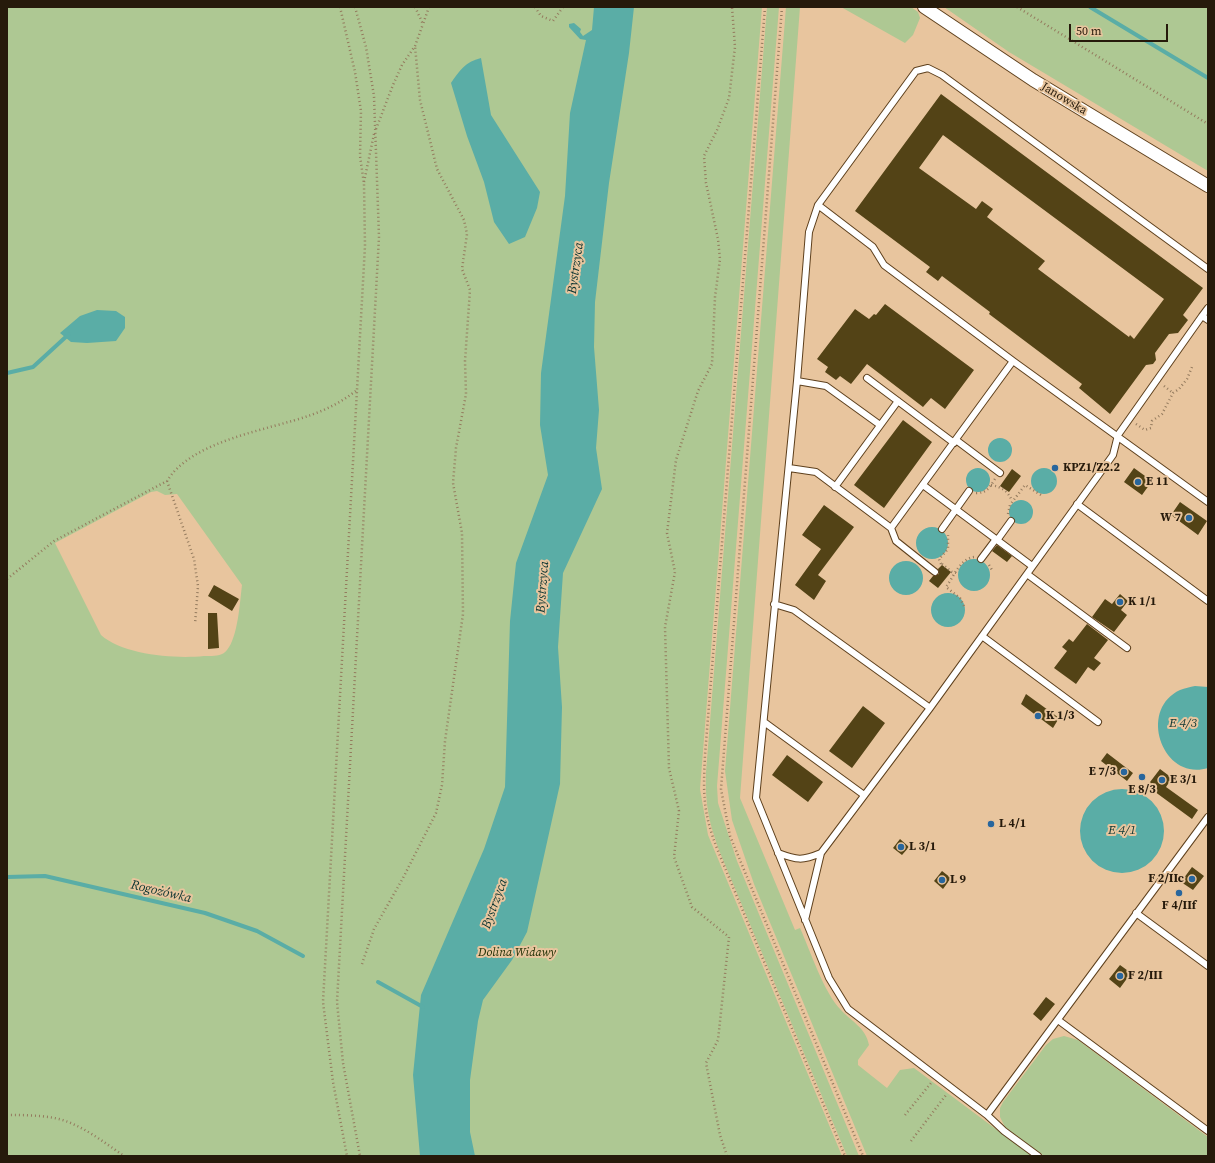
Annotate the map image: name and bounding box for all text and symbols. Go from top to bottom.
scale bar [1071,16,1170,42]
text: 50 m [1076,23,1102,39]
street label: Janowska [1038,80,1090,118]
water label: Bystrzyca [565,241,587,295]
place label: KPZ1/Z2.2 [1063,461,1120,475]
marker: KPZ1/Z2.2 [1050,463,1060,473]
place label: E 11 [1146,475,1169,489]
marker: E 11 [1133,477,1143,487]
place label: W 7 [1160,511,1181,525]
marker: W 7 [1184,513,1194,523]
water label: Bystrzyca [533,560,553,614]
place label: K 1/1 [1128,595,1157,609]
marker: K 1/1 [1115,597,1125,607]
place label: K 1/3 [1046,709,1075,723]
marker: K 1/3 [1033,711,1043,721]
water label: E 4/3 [1169,716,1197,732]
place label: E 7/3 [1089,765,1116,779]
marker: E 7/3 [1119,767,1129,777]
marker: E 8/3 [1137,772,1147,782]
place label: E 3/1 [1170,773,1197,787]
marker: E 3/1 [1157,775,1167,785]
place label: E 8/3 [1128,783,1156,797]
place label: L 4/1 [999,817,1026,831]
marker: L 4/1 [986,819,996,829]
water label: E 4/1 [1108,823,1136,839]
place label: L 3/1 [909,840,936,854]
marker: L 3/1 [896,842,906,852]
place label: F 2/IIc [1148,872,1184,886]
place label: L 9 [950,873,966,887]
marker: F 2/IIc [1187,874,1197,884]
marker: L 9 [937,875,947,885]
water label: Rogożówka [129,877,193,907]
water label: Bystrzyca [479,877,511,931]
marker: F 4/IIf [1174,888,1184,898]
place label: F 4/IIf [1162,899,1196,913]
park label: Dolina Widawy [478,946,556,960]
place label: F 2/III [1128,969,1163,983]
marker: F 2/III [1115,971,1125,981]

